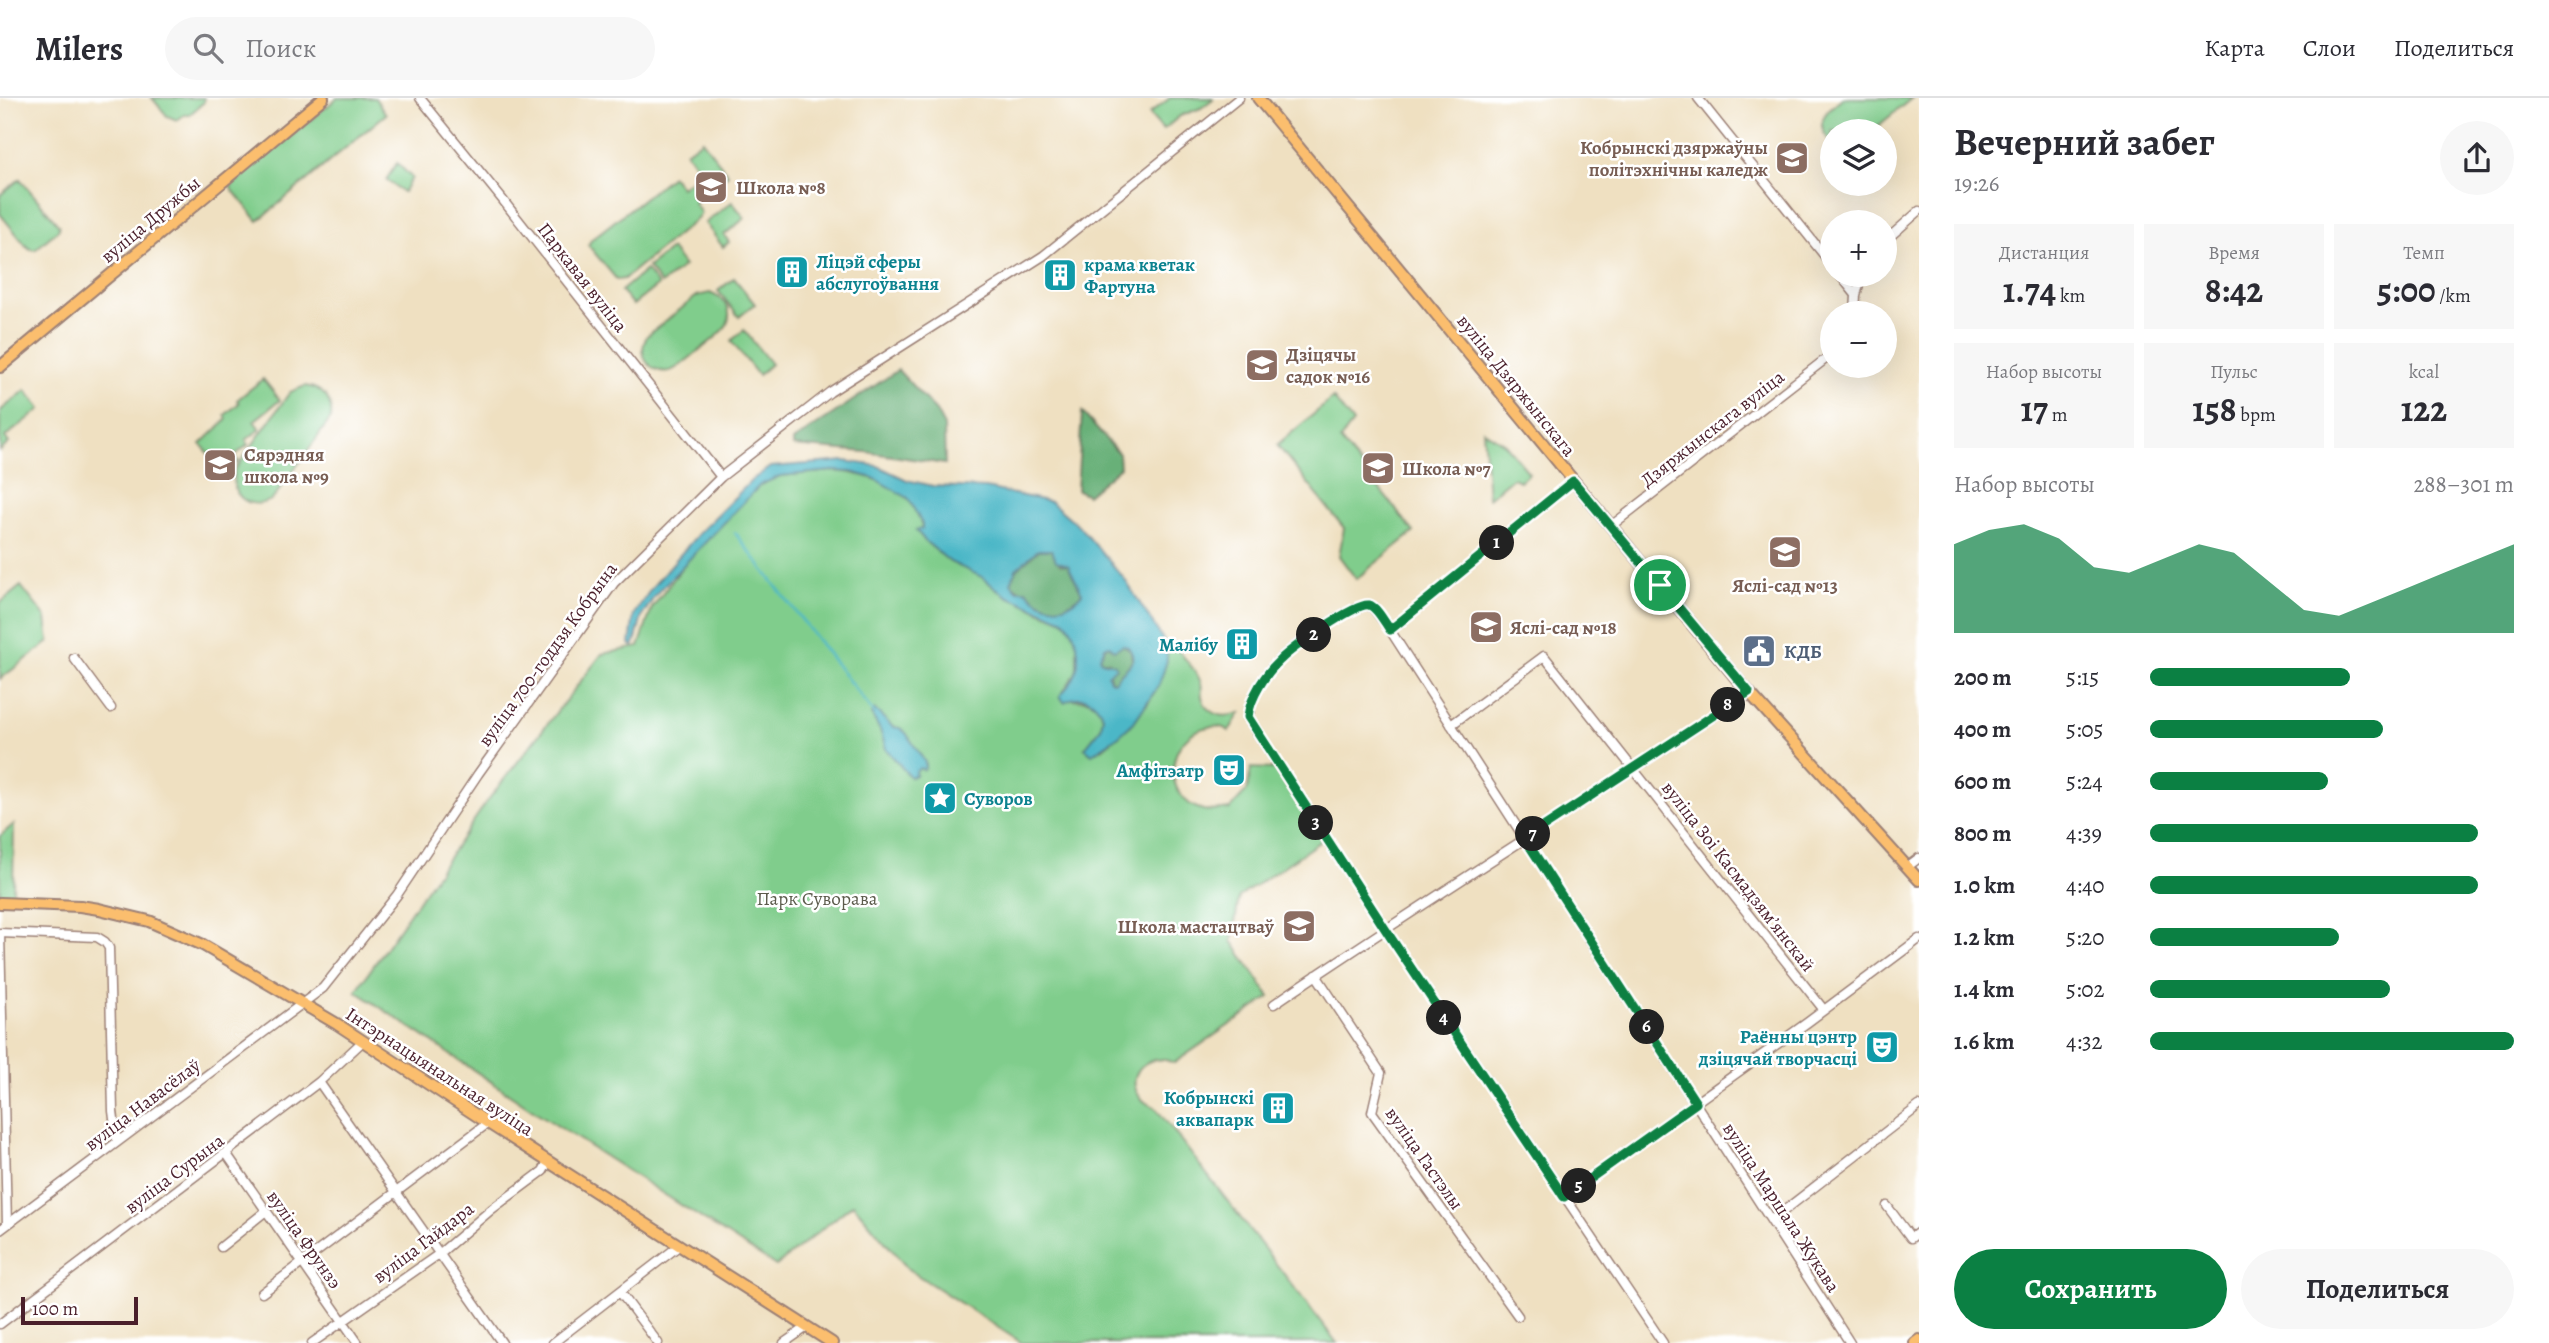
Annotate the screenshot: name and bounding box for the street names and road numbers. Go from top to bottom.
street label: вуліца Дружбы [95,170,206,269]
street label: Паркавая вуліца [531,217,633,338]
street label: вуліца Дзяржынскага [1451,309,1582,462]
street label: Дзяржынскага вуліца [1635,364,1790,493]
street label: вуліца 700-годдзя Кобрына [472,557,624,752]
street label: вуліца Зоі Касмадзямʼянскай [1656,776,1821,977]
street label: Інтэрнацыянальная вуліца [340,1001,539,1143]
street label: вуліца Навасёлаў [79,1052,206,1157]
street label: вуліца Гастэлы [1379,1102,1469,1215]
street label: вуліца Маршала Жукава [1716,1117,1846,1298]
street label: вуліца Сурына [120,1128,230,1220]
street label: вуліца Фрунзэ [261,1185,348,1294]
street label: вуліца Гайдара [368,1196,480,1289]

